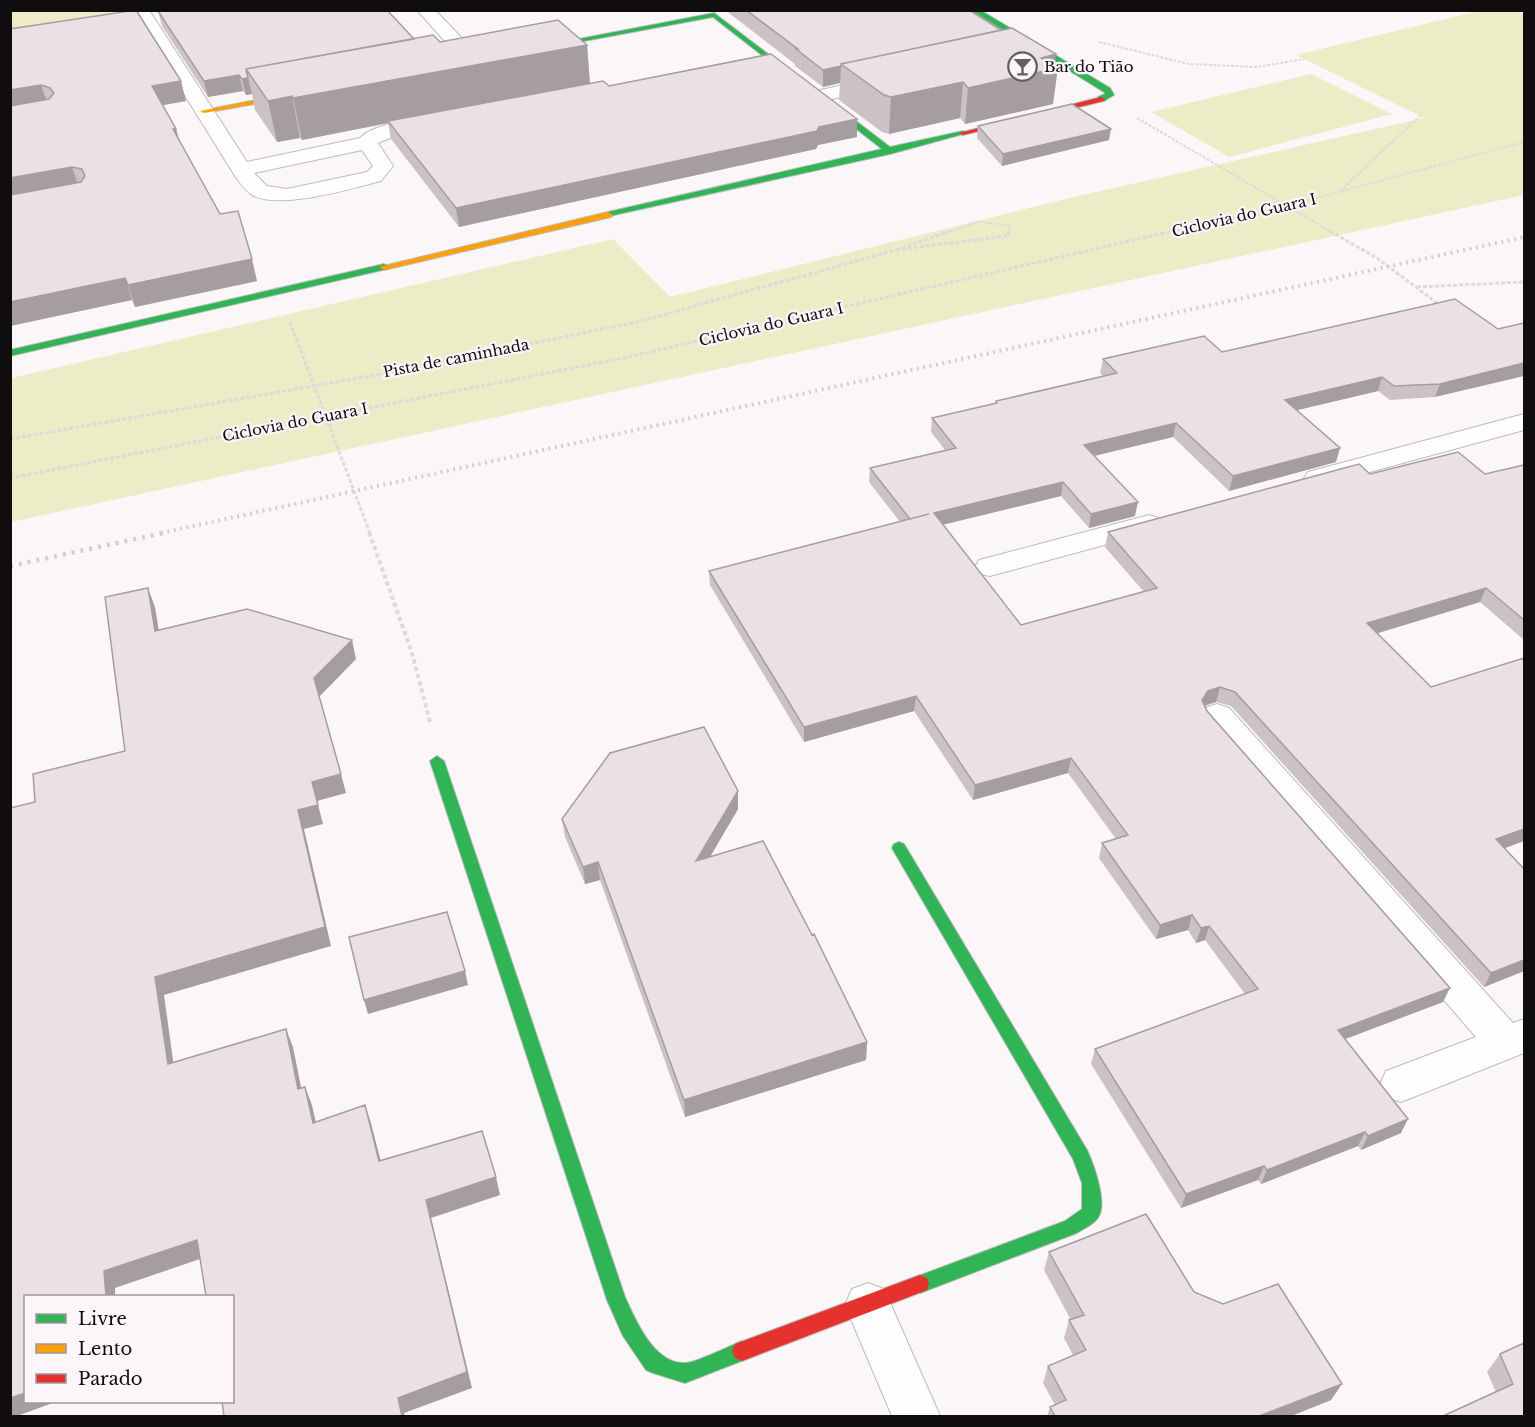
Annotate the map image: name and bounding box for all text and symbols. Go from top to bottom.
bar icon: Bar do Tião [1007,50,1039,82]
place label: Bar do Tião [1044,57,1134,76]
street label: Ciclovia do Guara I [1170,189,1318,241]
street label: Ciclovia do Guara I [697,298,845,350]
street label: Pista de caminhada [381,334,531,381]
street label: Ciclovia do Guara I [221,399,369,445]
legend [24,1295,234,1403]
text: Livre [78,1308,127,1330]
text: Lento [78,1338,132,1360]
text: Parado [78,1368,143,1390]

